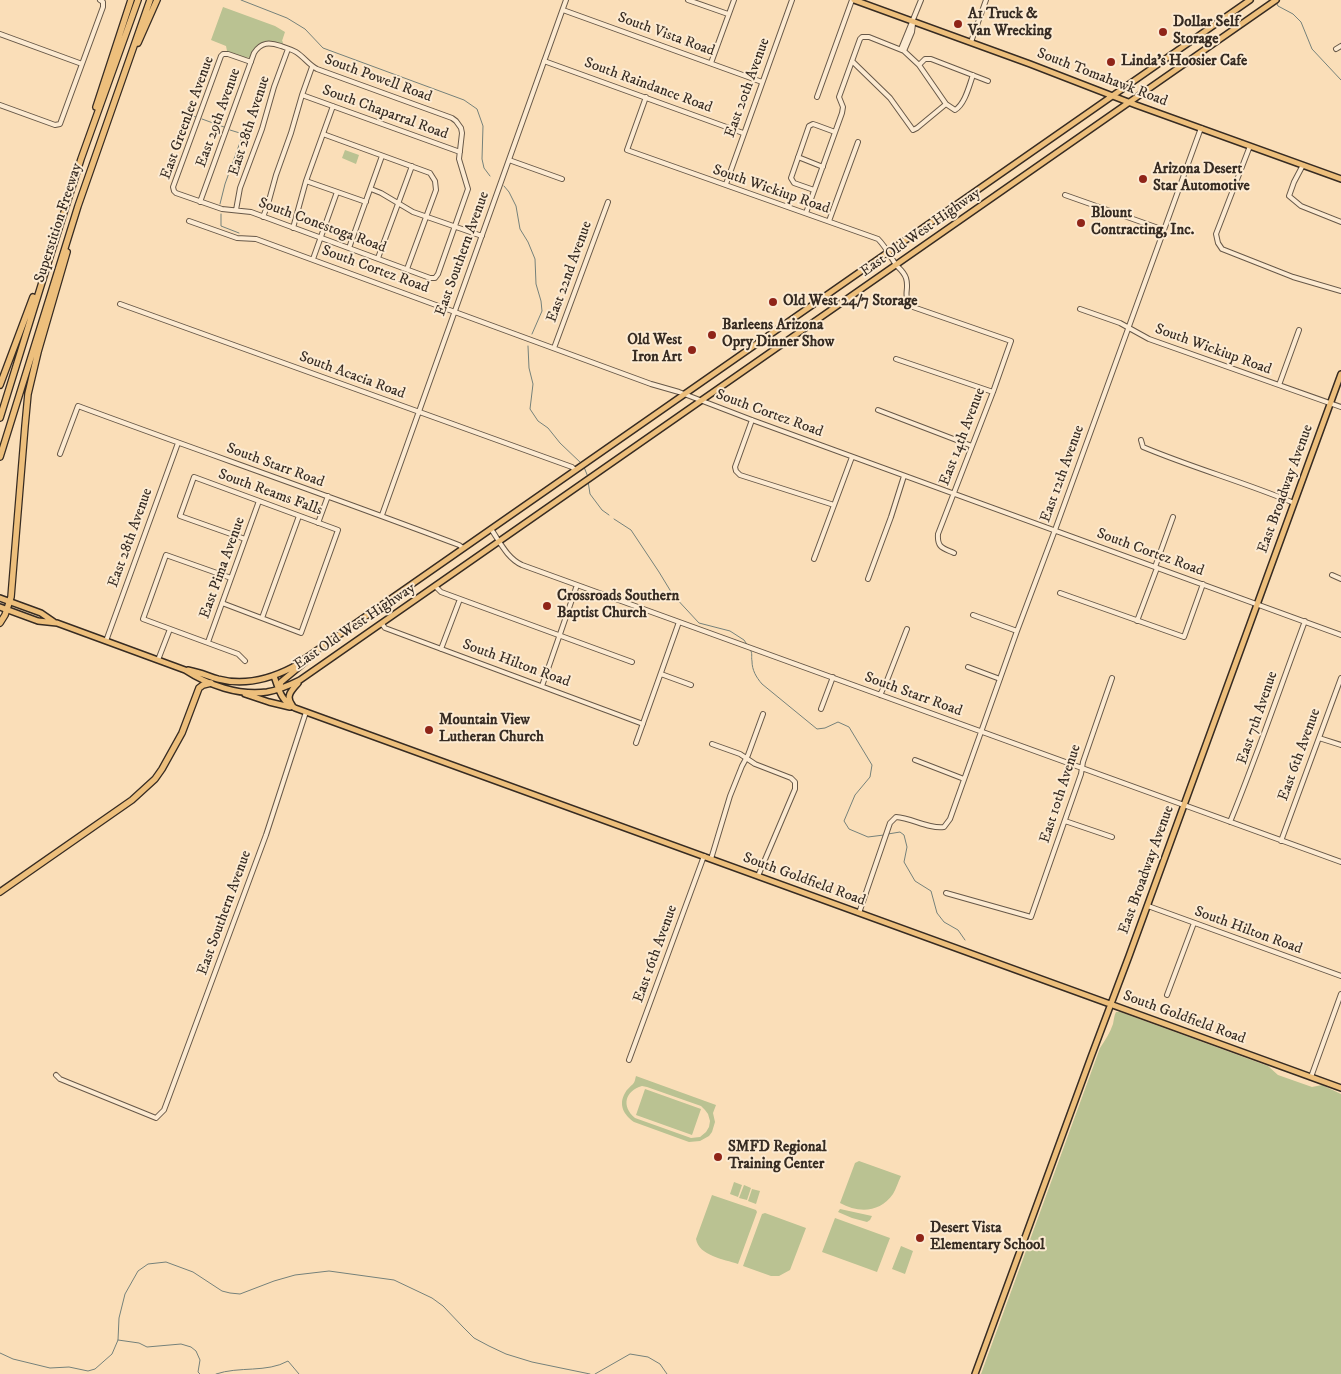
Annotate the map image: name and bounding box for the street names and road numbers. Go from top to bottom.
street label: South Vista Road [615,9,717,61]
street label: East 20th Avenue [722,36,774,140]
street label: South Tomahawk Road [1034,45,1170,111]
street label: South Powell Road [322,51,434,107]
street label: East Greenlee Avenue [157,54,219,182]
street label: South Raindance Road [582,54,714,118]
street label: East 29th Avenue [193,66,245,170]
street label: East 28th Avenue [225,74,275,178]
street label: South Chaparral Road [320,82,450,144]
street label: Superstition Freeway [31,161,87,285]
street label: South Wickiup Road [710,162,832,218]
street label: East Old West Highway [857,185,985,281]
street label: East Southern Avenue [432,189,494,319]
street label: South Conestoga Road [256,195,388,257]
street label: East 22nd Avenue [543,219,597,325]
street label: South Cortez Road [319,242,431,298]
street label: South Wickiup Road [1152,321,1274,379]
street label: South Acacia Road [296,348,408,404]
street label: South Cortez Road [713,386,825,442]
street label: East 14th Avenue [936,386,990,488]
street label: East Broadway Avenue [1254,422,1318,556]
street label: East 12th Avenue [1037,423,1089,525]
street label: South Starr Road [224,440,326,492]
street label: South Reams Falls [216,466,324,520]
street label: East 28th Avenue [105,486,157,590]
street label: East Pima Avenue [196,515,250,621]
street label: South Cortez Road [1094,525,1206,581]
street label: East Old West Highway [291,580,419,674]
street label: South Hilton Road [460,636,572,692]
street label: South Starr Road [862,669,964,721]
street label: East 7th Avenue [1234,669,1282,767]
street label: East 6th Avenue [1275,706,1325,804]
street label: East 10th Avenue [1037,742,1085,846]
street label: East Broadway Avenue [1115,803,1179,937]
street label: East Southern Avenue [194,848,256,978]
street label: South Goldfield Road [740,849,868,911]
street label: East 16th Avenue [630,903,682,1005]
street label: South Hilton Road [1192,903,1304,959]
street label: South Goldfield Road [1120,987,1248,1049]

